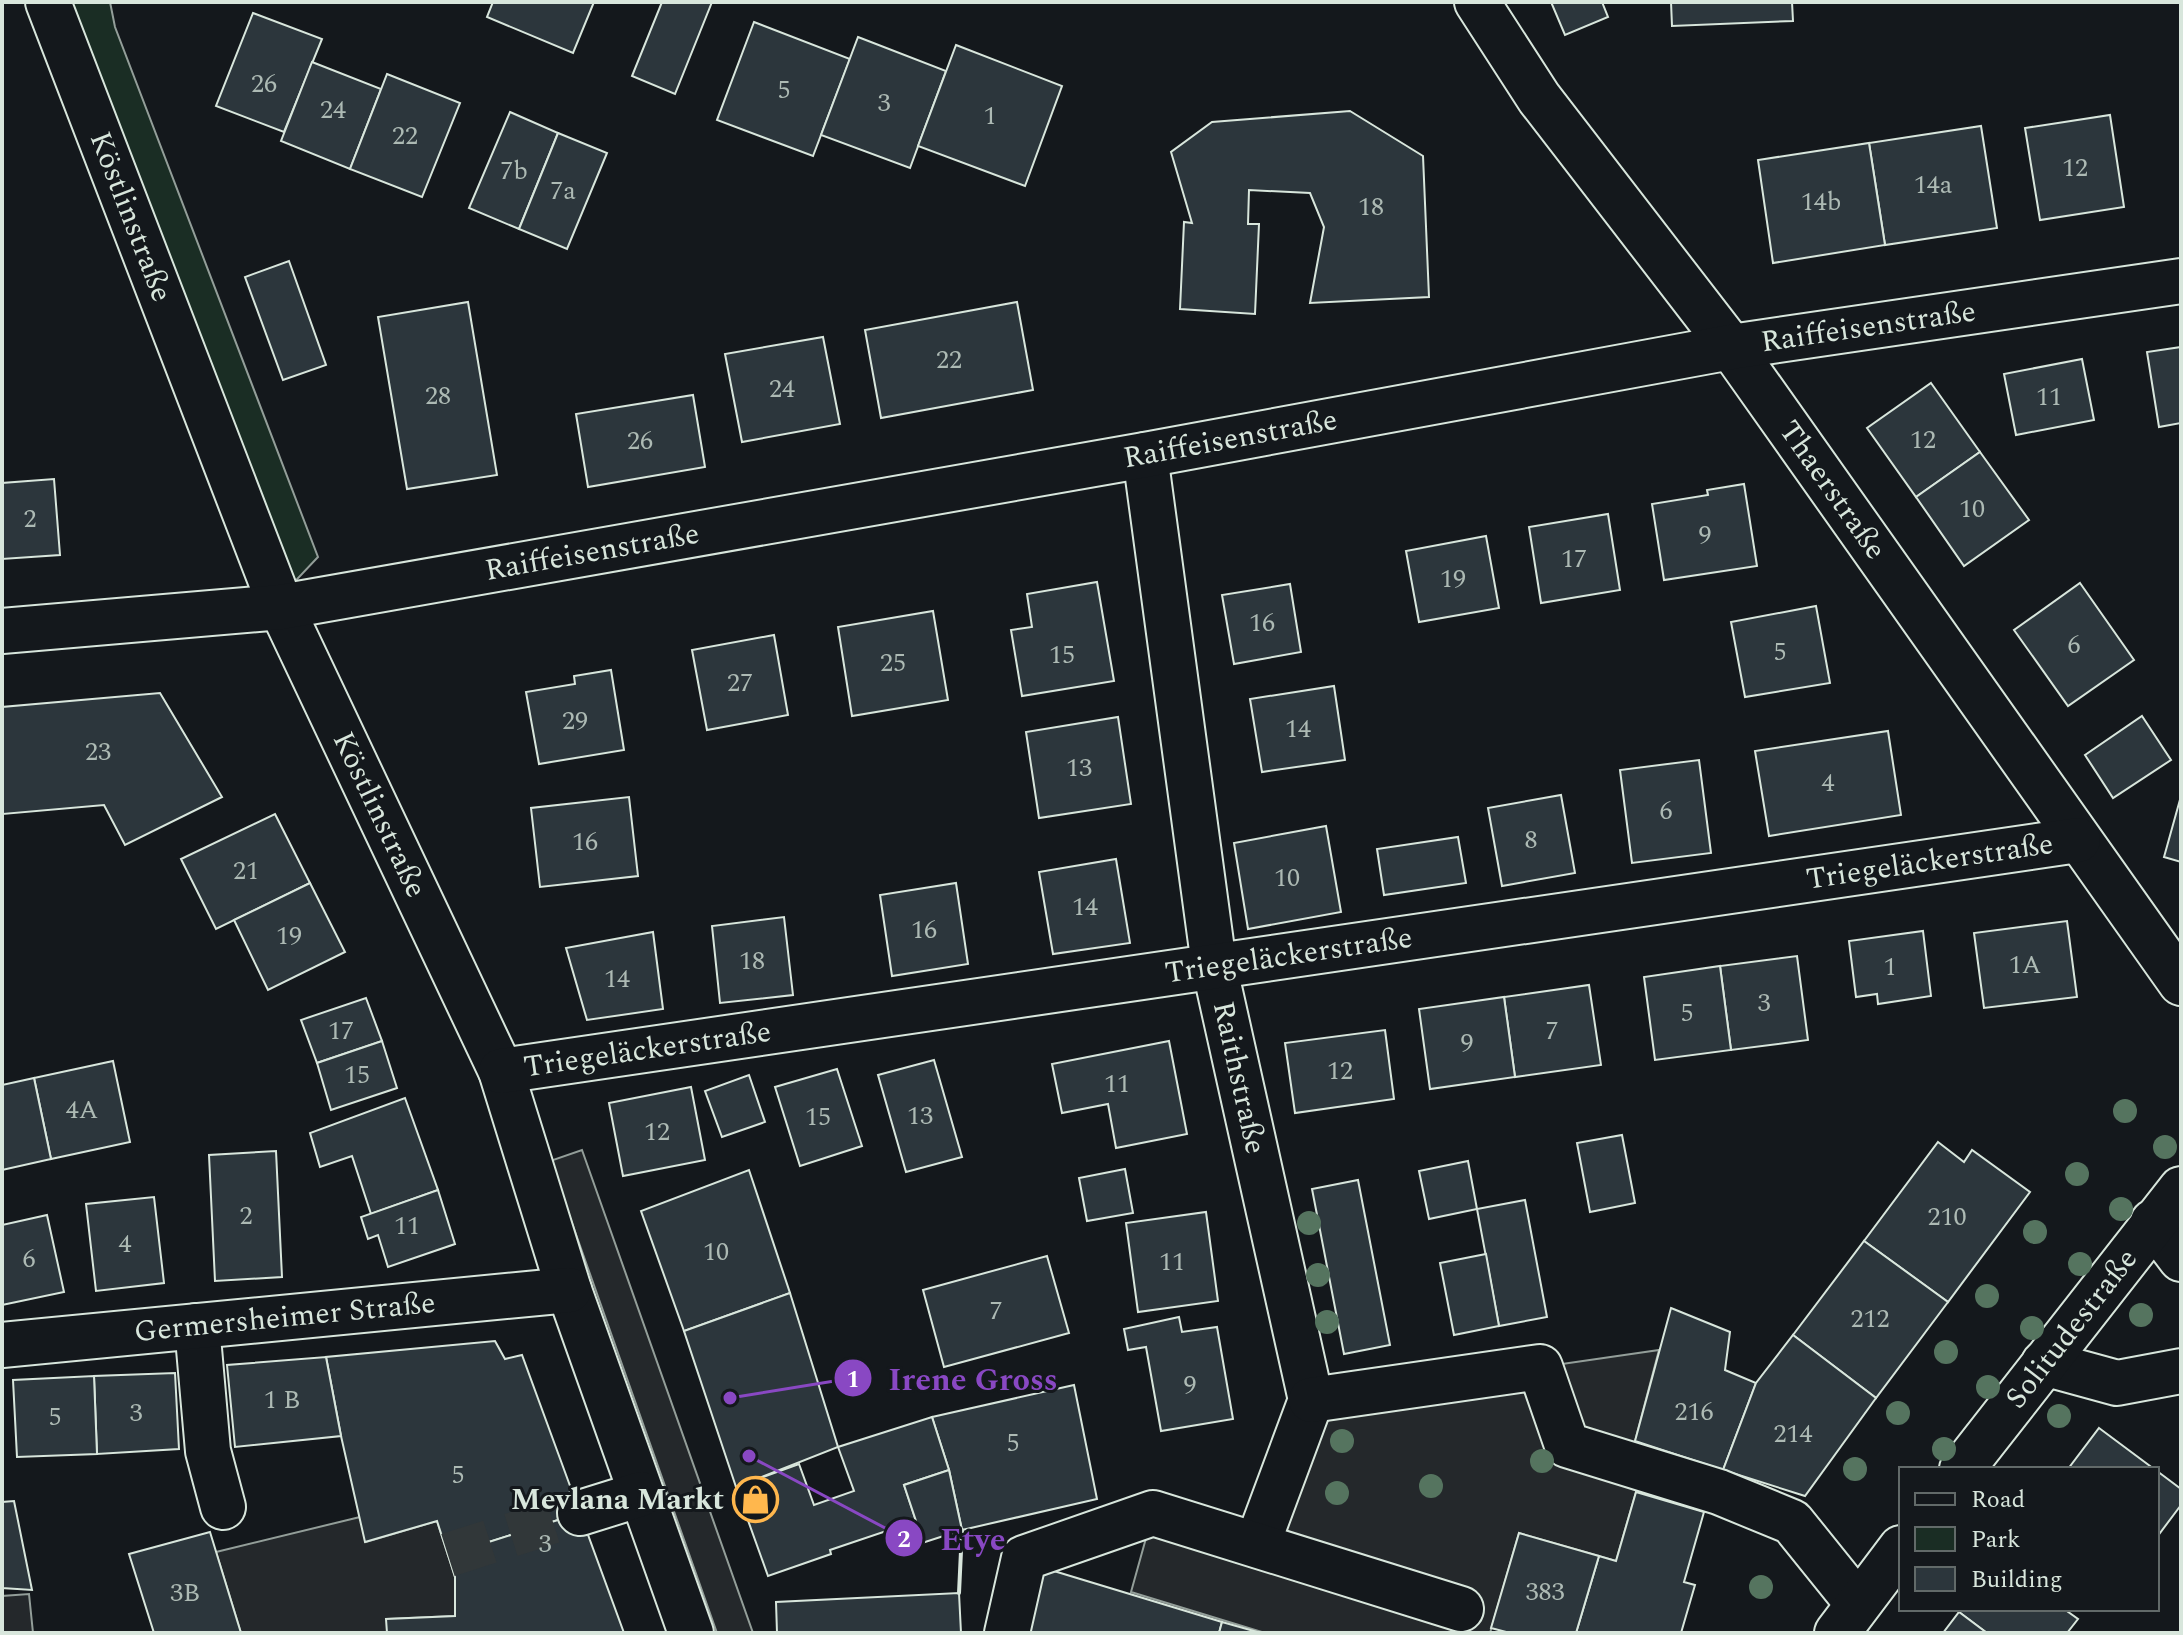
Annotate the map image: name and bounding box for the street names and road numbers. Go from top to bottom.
street label: Köstlinstraße [77,125,184,309]
street label: Raiffeisenstraße [1758,288,1979,365]
street label: Raiffeisenstraße [1120,397,1341,481]
street label: Thaerstraße [1767,411,1898,569]
street label: Raiffeisenstraße [481,511,703,594]
street label: Köstlinstraße [320,724,439,905]
street label: Triegeläckerstraße [1803,821,2056,903]
street label: Triegeläckerstraße [1162,915,1415,996]
street label: Raithstraße [1200,997,1278,1158]
street label: Triegeläckerstraße [521,1009,774,1090]
street label: Solitudestraße [1994,1239,2149,1419]
street label: Germersheimer Straße [132,1280,437,1355]

